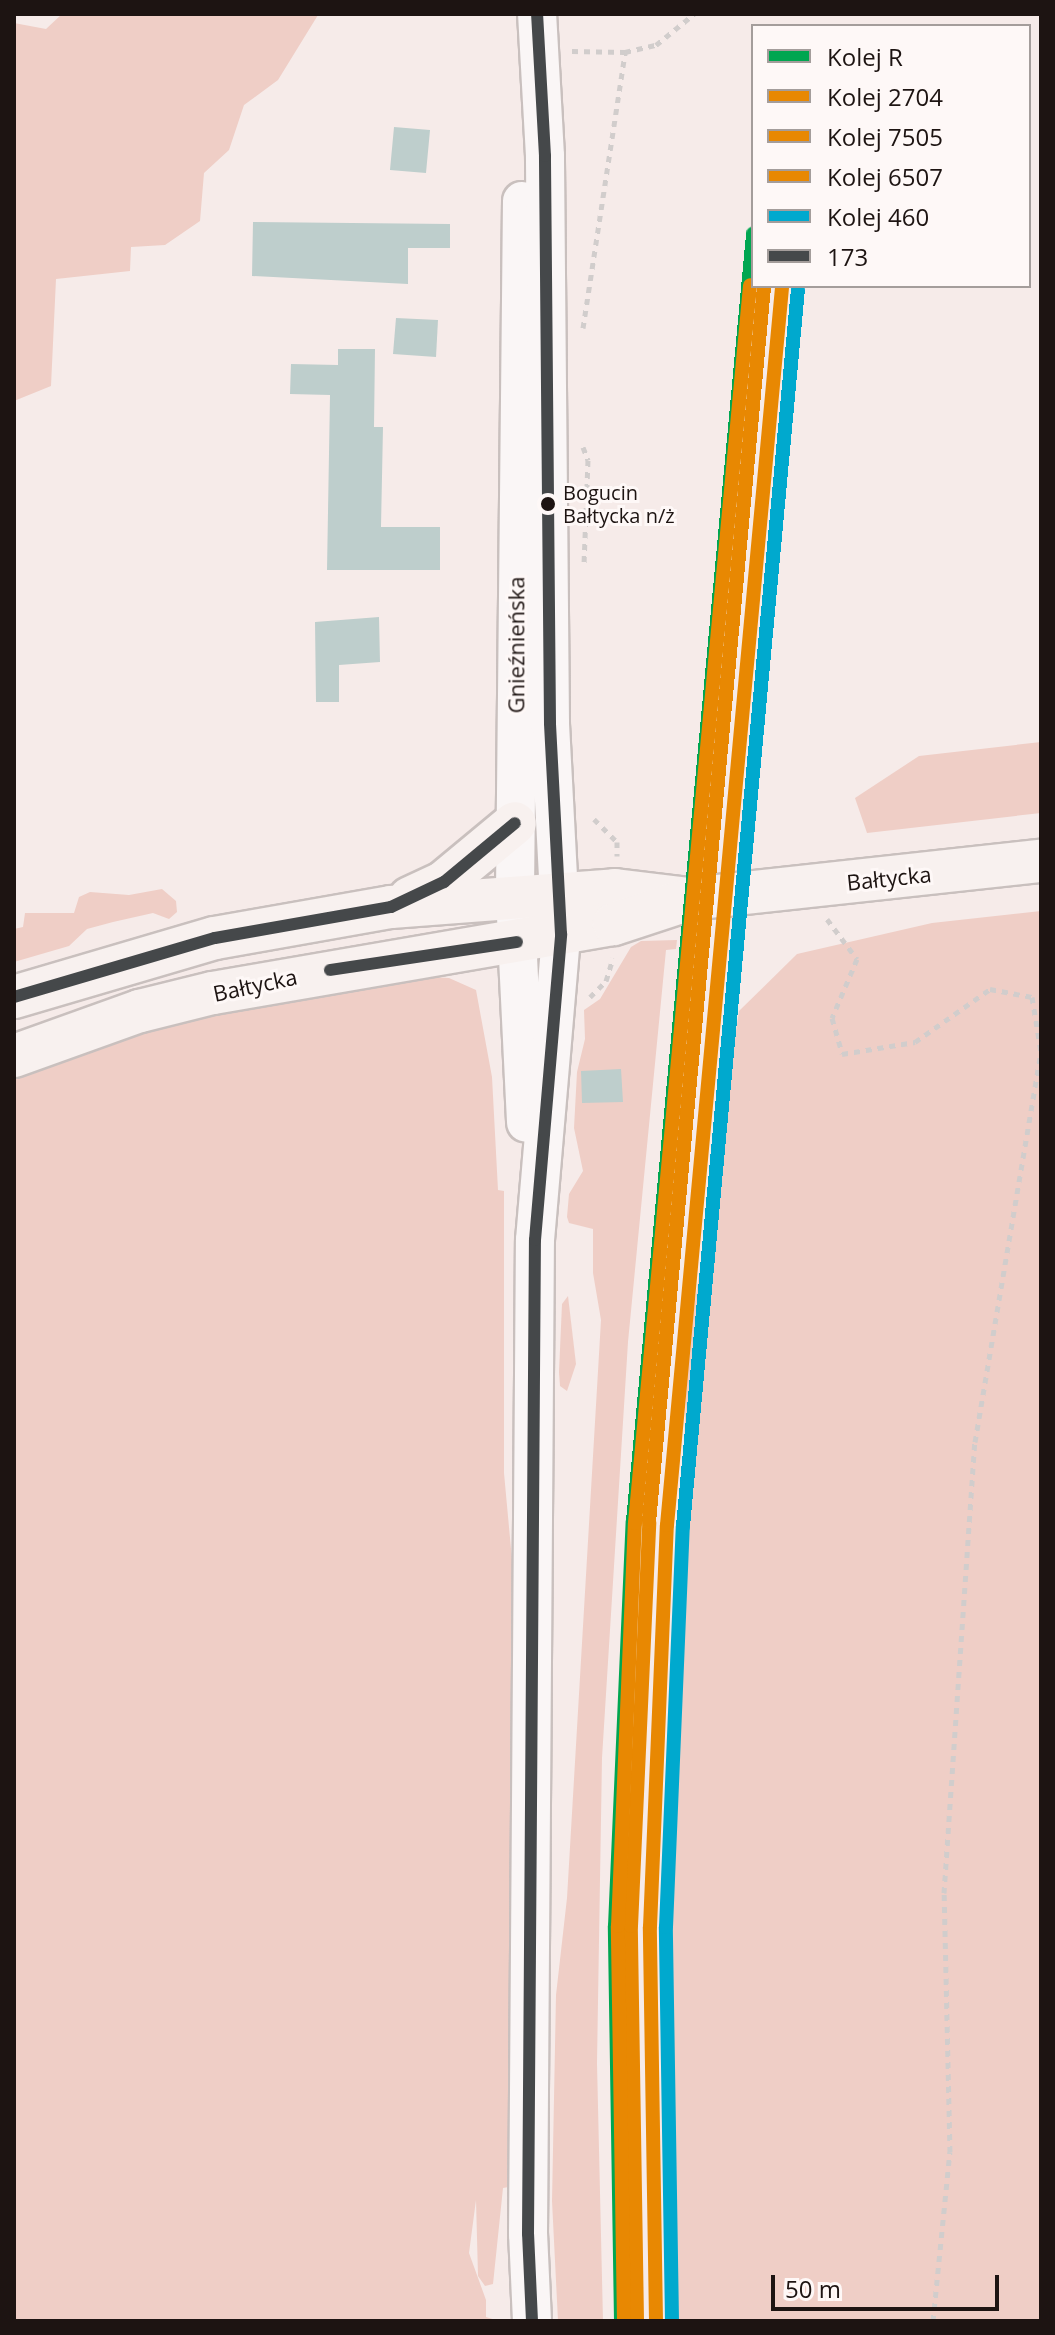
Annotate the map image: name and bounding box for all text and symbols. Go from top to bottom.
legend [751,24,1031,288]
text: Kolej R [827,40,903,73]
text: Kolej 2704 [827,80,943,113]
text: Kolej 7505 [827,120,943,153]
text: Kolej 6507 [827,160,943,193]
text: Kolej 460 [827,200,929,233]
text: 173 [827,240,868,273]
place label: Bogucin Bałtycka n/ż [563,480,675,527]
marker: Bogucin Bałtycka n/ż [540,496,556,512]
street label: Gnieźnieńska [503,577,529,713]
street label: Bałtycka [845,860,933,896]
street label: Bałtycka [211,963,299,1007]
scale bar [775,2259,1003,2309]
text: 50 m [785,2272,841,2305]

